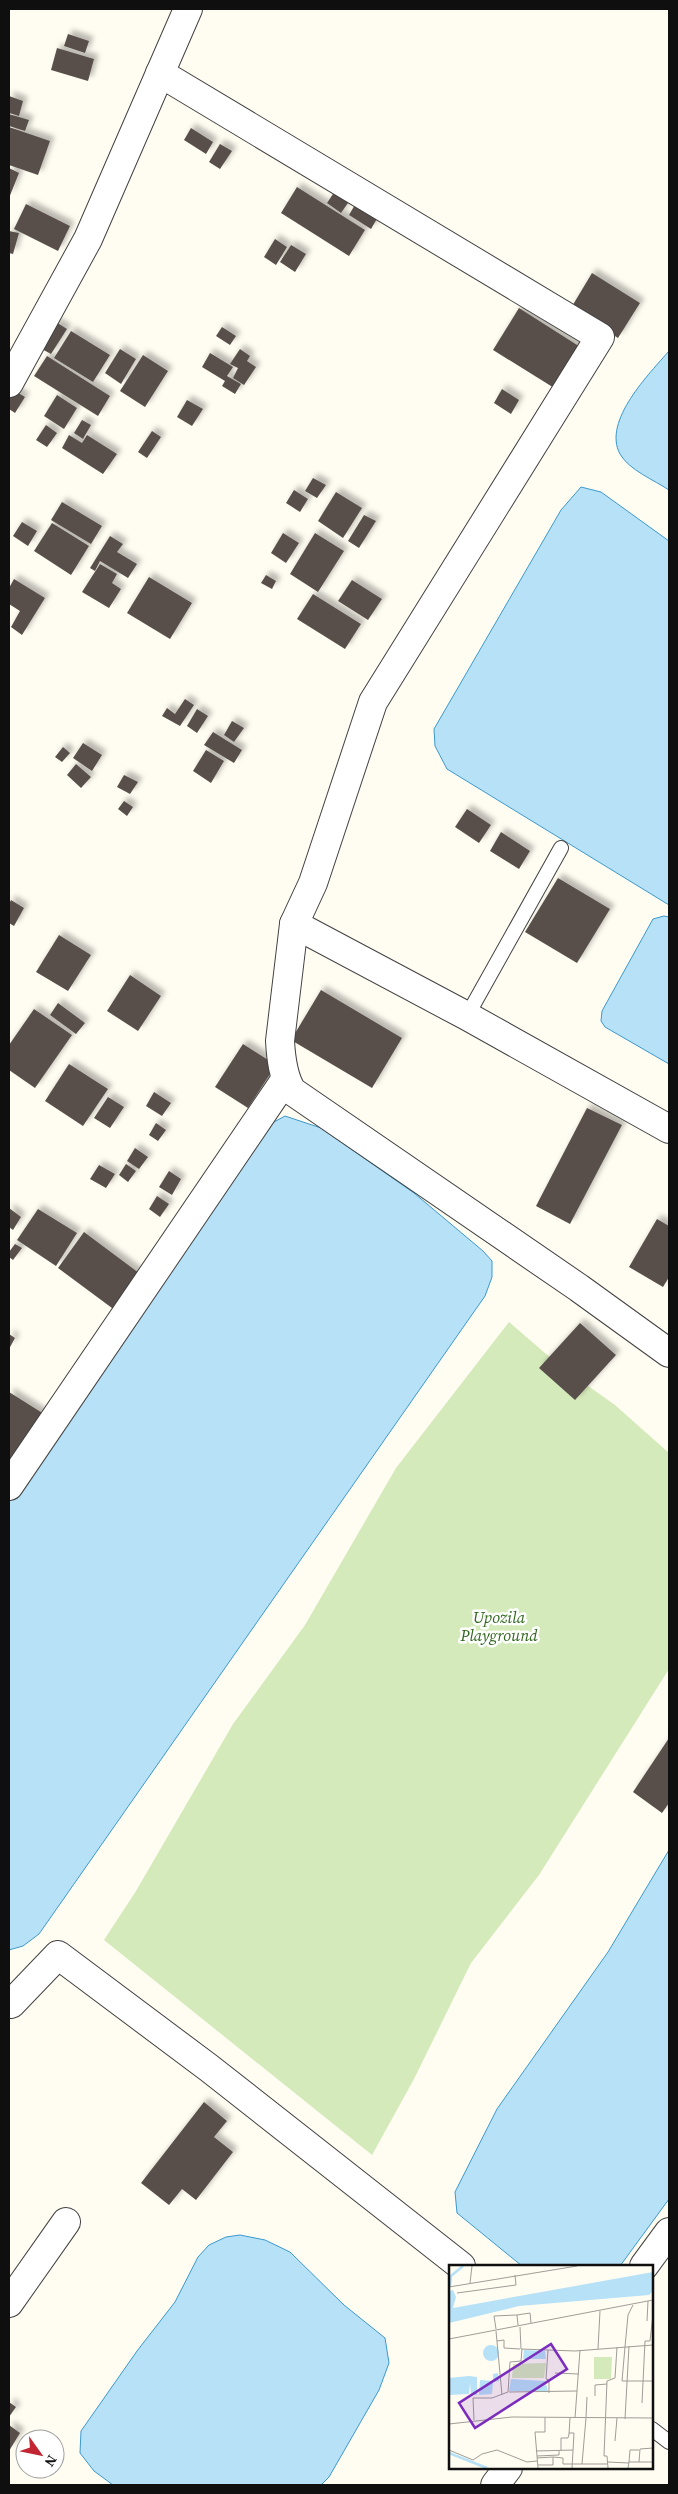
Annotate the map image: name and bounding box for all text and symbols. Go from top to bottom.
park label: Upozila Playground [459,1606,538,1646]
inset map [449,2265,653,2469]
north arrow [15,2429,65,2479]
text: N [40,2451,62,2471]

